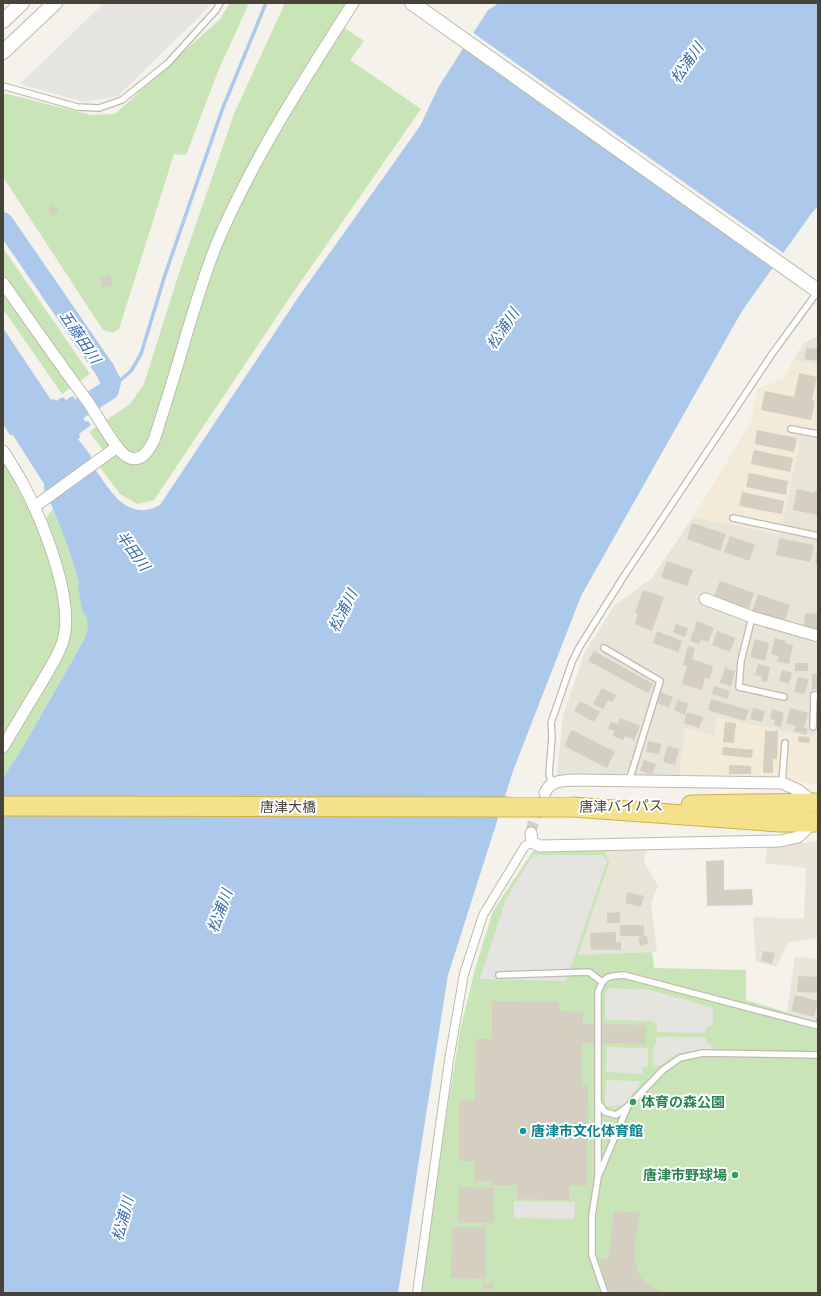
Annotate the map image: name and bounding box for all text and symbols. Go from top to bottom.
water label: 松浦川 [666,37,710,88]
water label: 松浦川 [482,303,526,354]
water label: 五藤田川 [54,307,106,370]
water label: 半田川 [111,527,155,577]
water label: 松浦川 [324,585,364,636]
street label: 唐津バイパス [579,796,663,818]
street label: 唐津大橋 [260,798,316,818]
water label: 松浦川 [203,885,239,936]
place label: 体育の森公園 [641,1093,725,1113]
marker: 体育の森公園 [628,1097,638,1107]
place label: 唐津市文化体育館 [531,1122,643,1142]
marker: 唐津市文化体育館 [518,1126,528,1136]
place label: 唐津市野球場 [643,1166,727,1186]
marker: 唐津市野球場 [730,1170,740,1180]
water label: 松浦川 [108,1193,140,1244]

